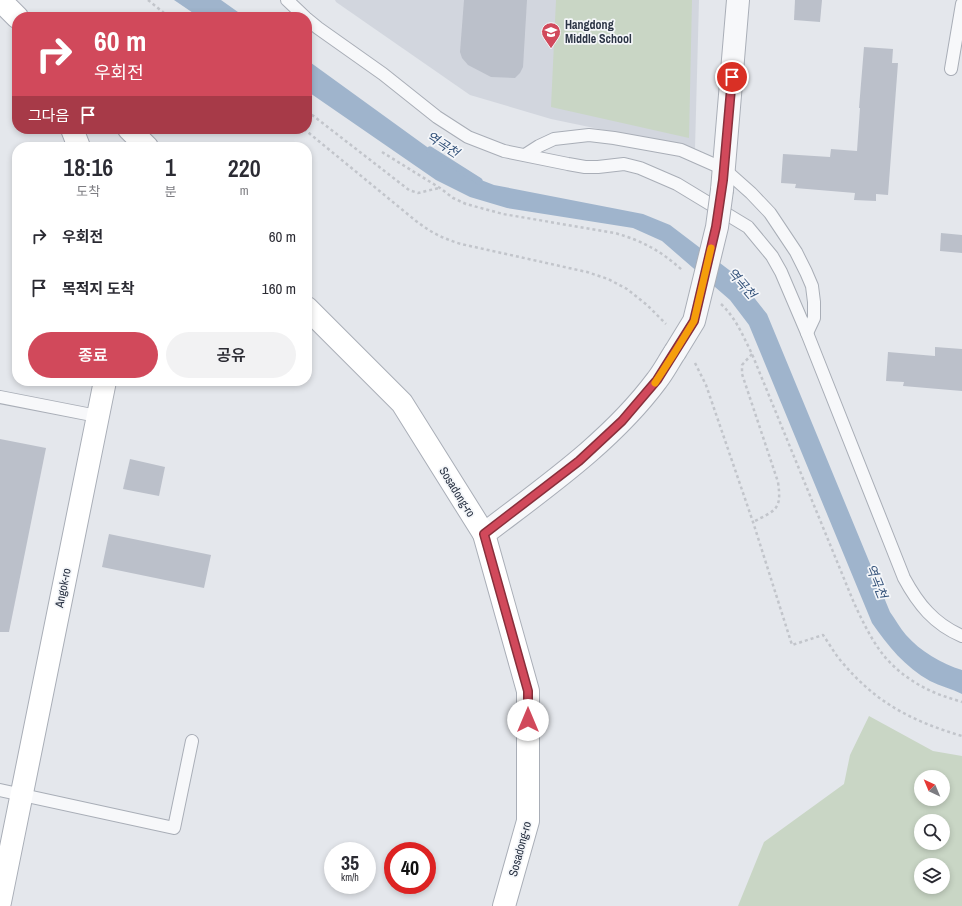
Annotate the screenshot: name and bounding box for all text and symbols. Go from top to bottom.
place label: Hangdong Middle School [565,17,632,47]
school or university icon: Hangdong Middle School [540,21,562,49]
text: 60 m [94,22,146,60]
icon: right [28,28,80,80]
text: 우회전 [94,60,144,85]
pin [715,60,749,94]
icon: arrive [721,66,743,88]
icon: arrive [77,104,99,126]
text: 그다음 [28,105,69,126]
water label: 역곡천 [423,128,463,162]
text: 18:16 [63,151,113,183]
text: 1 [165,151,176,183]
text: 220 [228,152,261,184]
text: m [240,182,249,199]
text: 도착 [76,183,100,200]
text: 분 [165,183,177,200]
icon: right [28,225,50,247]
text: 우회전 [62,226,103,247]
text: 60 m [269,226,296,247]
water label: 역곡천 [723,264,760,303]
icon: arrive [28,277,50,299]
text: 목적지 도착 [62,278,134,299]
text: 160 m [262,278,296,299]
button: 종료 [28,332,158,378]
button: 공유 [166,332,296,378]
street label: Sosadong-ro [435,464,479,520]
water label: 역곡천 [862,561,892,602]
street label: Angok-ro [51,567,75,610]
position arrow [507,699,549,741]
north arrow [914,770,950,806]
map controls [914,770,950,894]
button: search [914,814,950,850]
street label: Sosadong-ro [505,820,535,878]
speed limit sign: 40 [384,842,436,894]
text: 35 [341,849,359,876]
button: layers [914,858,950,894]
text: km/h [341,871,359,884]

